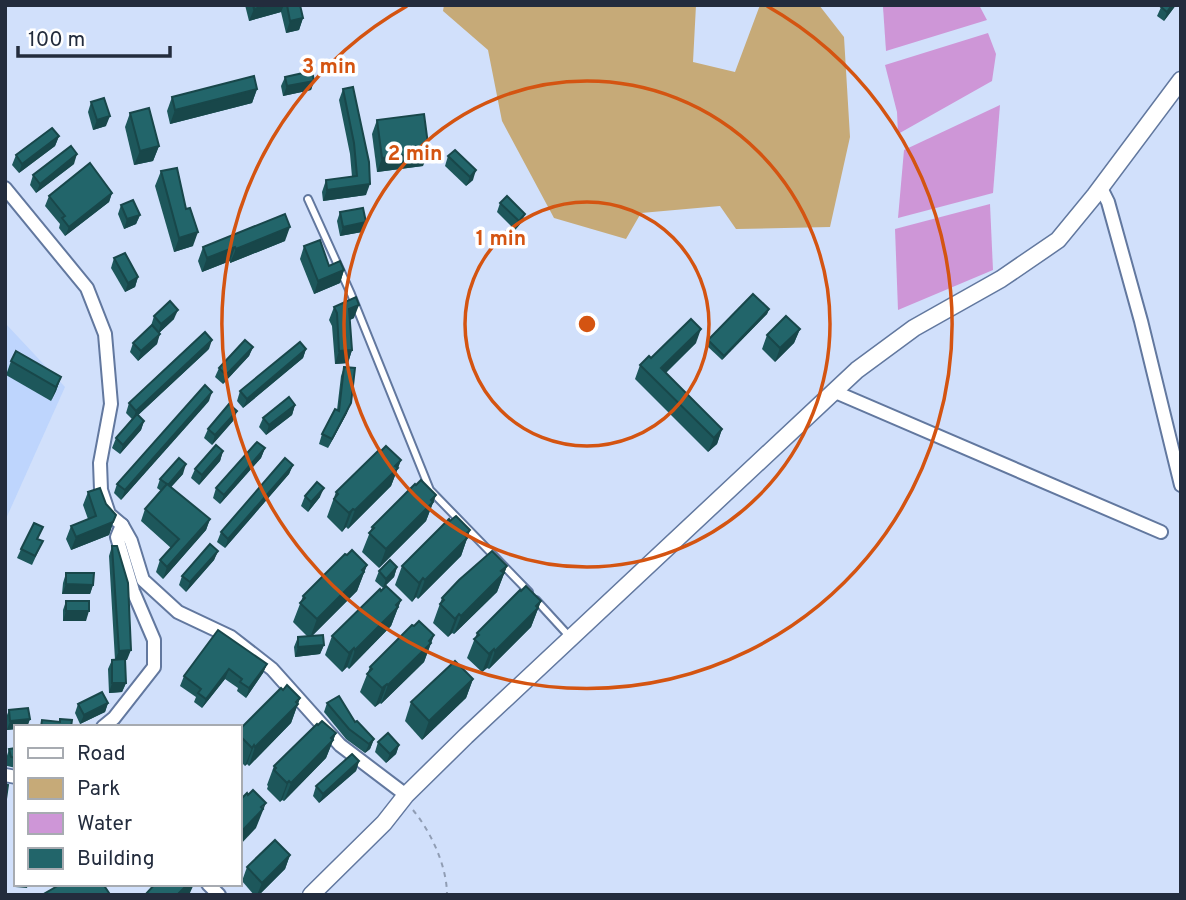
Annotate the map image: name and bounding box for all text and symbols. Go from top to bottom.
scale bar [18,14,170,58]
text: 100 m [28,27,85,54]
text: 3 min [302,54,356,81]
text: 2 min [388,141,442,168]
text: 1 min [476,226,526,253]
centre of rings [575,312,599,336]
legend [14,725,242,886]
text: Road [77,741,126,768]
text: Park [77,776,120,803]
text: Water [77,811,132,838]
text: Building [77,846,155,873]

